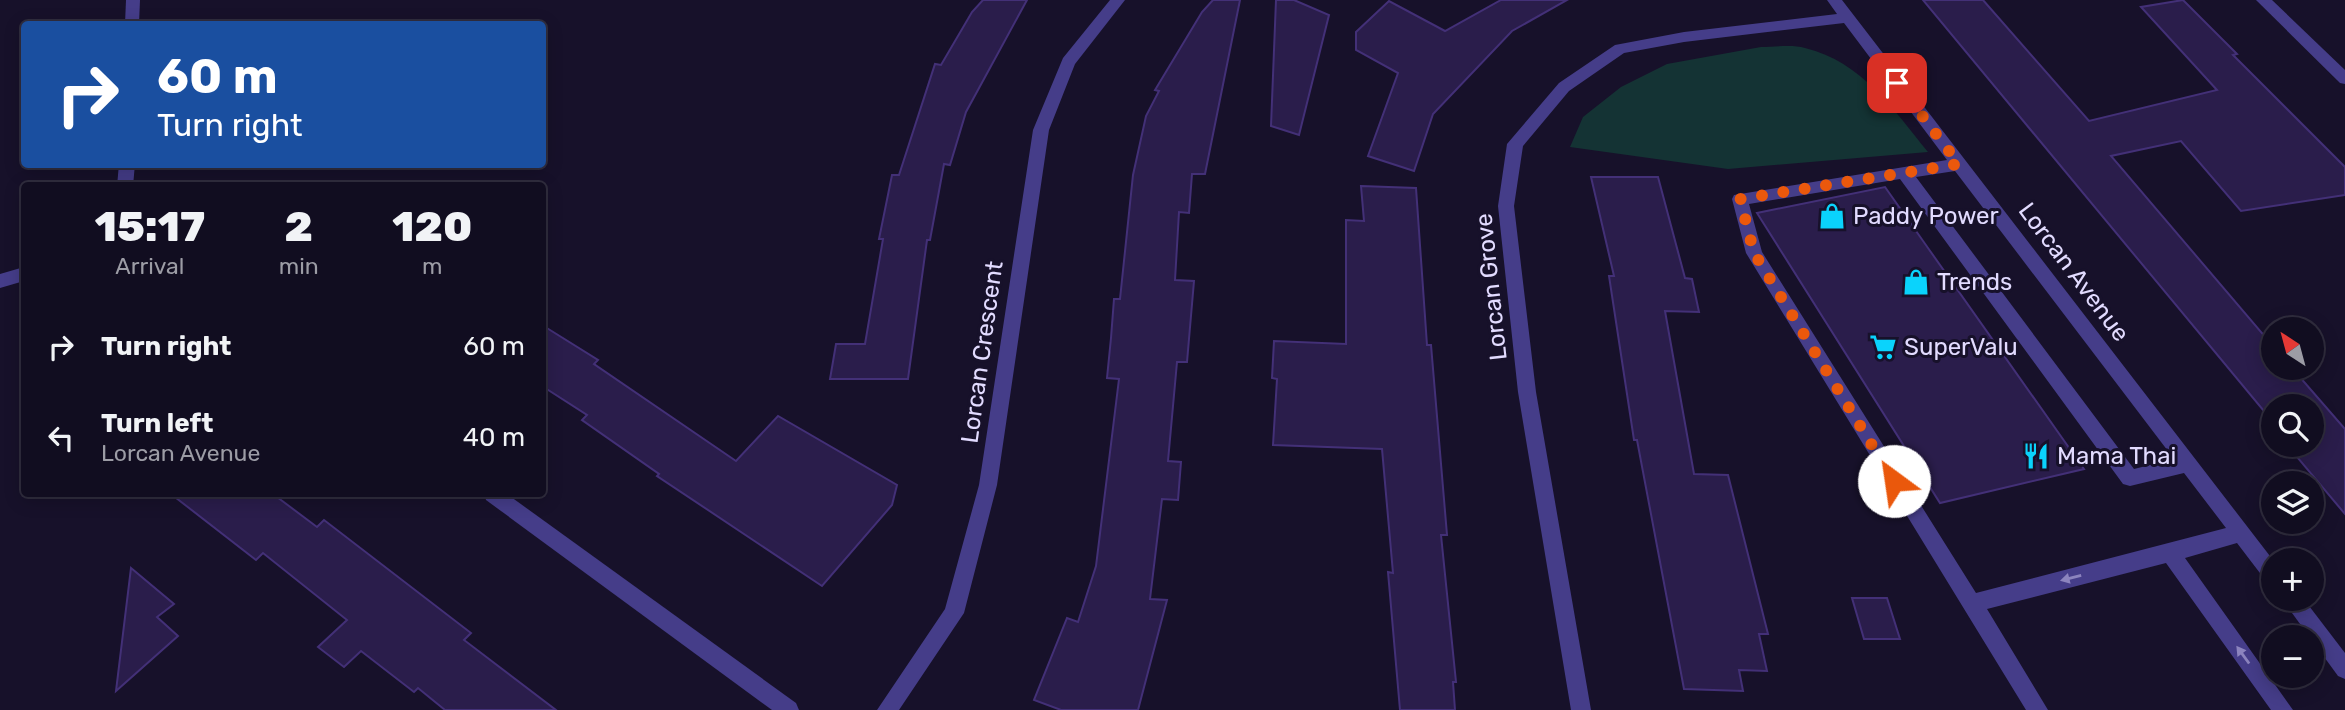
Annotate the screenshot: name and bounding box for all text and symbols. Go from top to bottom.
text: 60 m [157,47,278,105]
icon: right [42,49,133,140]
pin [1867,53,1927,113]
icon: arrive [1878,64,1916,102]
text: Turn right [157,106,302,144]
street label: Lorcan Avenue [2013,197,2135,347]
shop icon: Paddy Power [1817,201,1847,231]
text: 15:17 [95,202,205,252]
text: 2 [284,202,313,252]
text: 120 [392,202,472,252]
place label: Paddy Power [1853,202,1999,230]
street label: Lorcan Grove [1469,212,1513,362]
text: Arrival [115,252,184,280]
text: min [279,252,319,280]
text: m [422,252,443,280]
street label: Lorcan Crescent [955,259,1009,445]
shop icon: Trends [1901,267,1931,297]
place label: Trends [1937,268,2012,296]
north arrow [2261,317,2324,380]
map controls [2261,317,2324,688]
icon: right [42,328,80,366]
text: Turn right [101,331,231,362]
text: 60 m [463,331,525,362]
supermarket icon: SuperValu [1868,332,1898,362]
place label: SuperValu [1904,333,2018,361]
button: search [2261,394,2324,457]
text: Turn left [101,408,213,439]
icon: left [42,419,80,457]
text: 40 m [463,422,525,453]
text: Lorcan Avenue [101,439,260,467]
restaurant icon: Mama Thai [2021,441,2051,471]
place label: Mama Thai [2057,442,2176,470]
position arrow [1857,444,1931,518]
button: layers [2261,471,2324,534]
button: + [2261,548,2324,611]
one-way arrow [2060,573,2082,584]
button: − [2261,625,2324,688]
one-way arrow [2237,646,2251,664]

